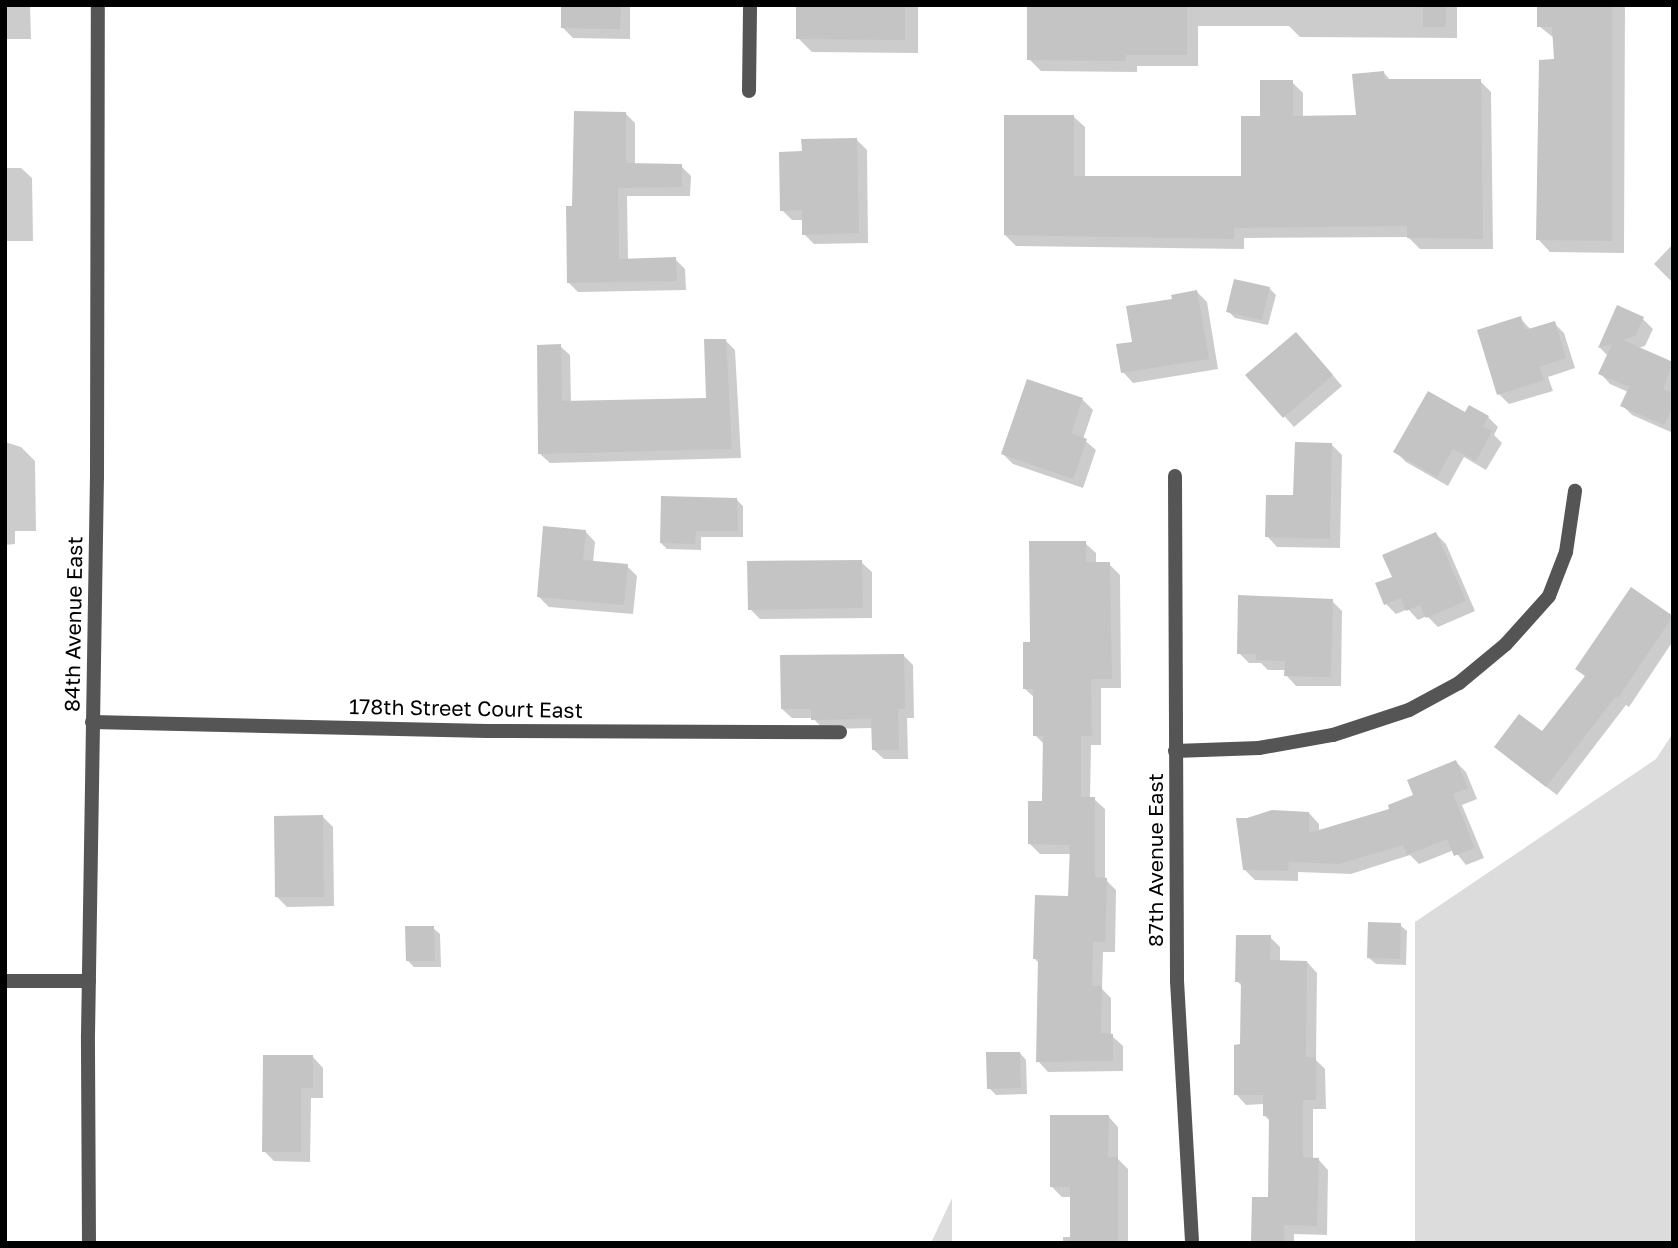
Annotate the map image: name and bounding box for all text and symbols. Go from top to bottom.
street label: 84th Avenue East [59,536,87,712]
street label: 178th Street Court East [349,693,583,723]
street label: 87th Avenue East [1142,773,1168,947]

